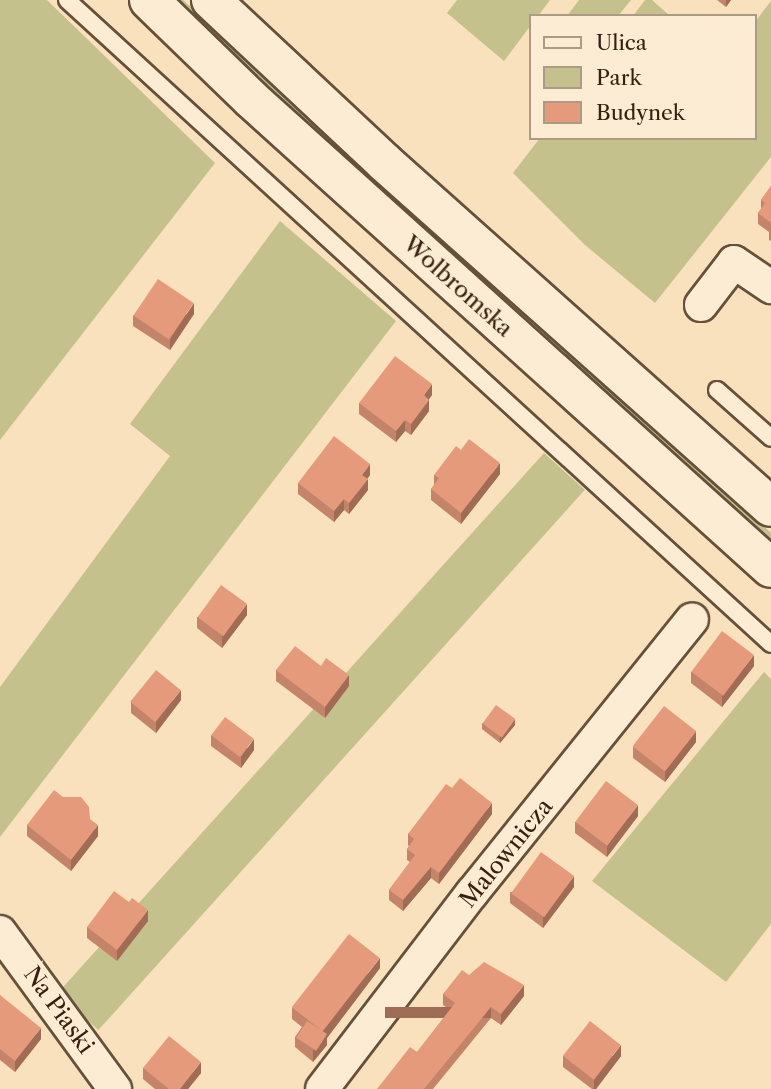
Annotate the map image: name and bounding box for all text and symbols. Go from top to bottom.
legend [530,14,757,140]
text: Ulica [596,30,647,55]
text: Park [596,65,642,90]
text: Budynek [596,100,685,125]
street label: Wolbromska [398,230,518,342]
street label: Malownicza [454,793,558,913]
street label: Na Piaski [18,961,100,1059]

